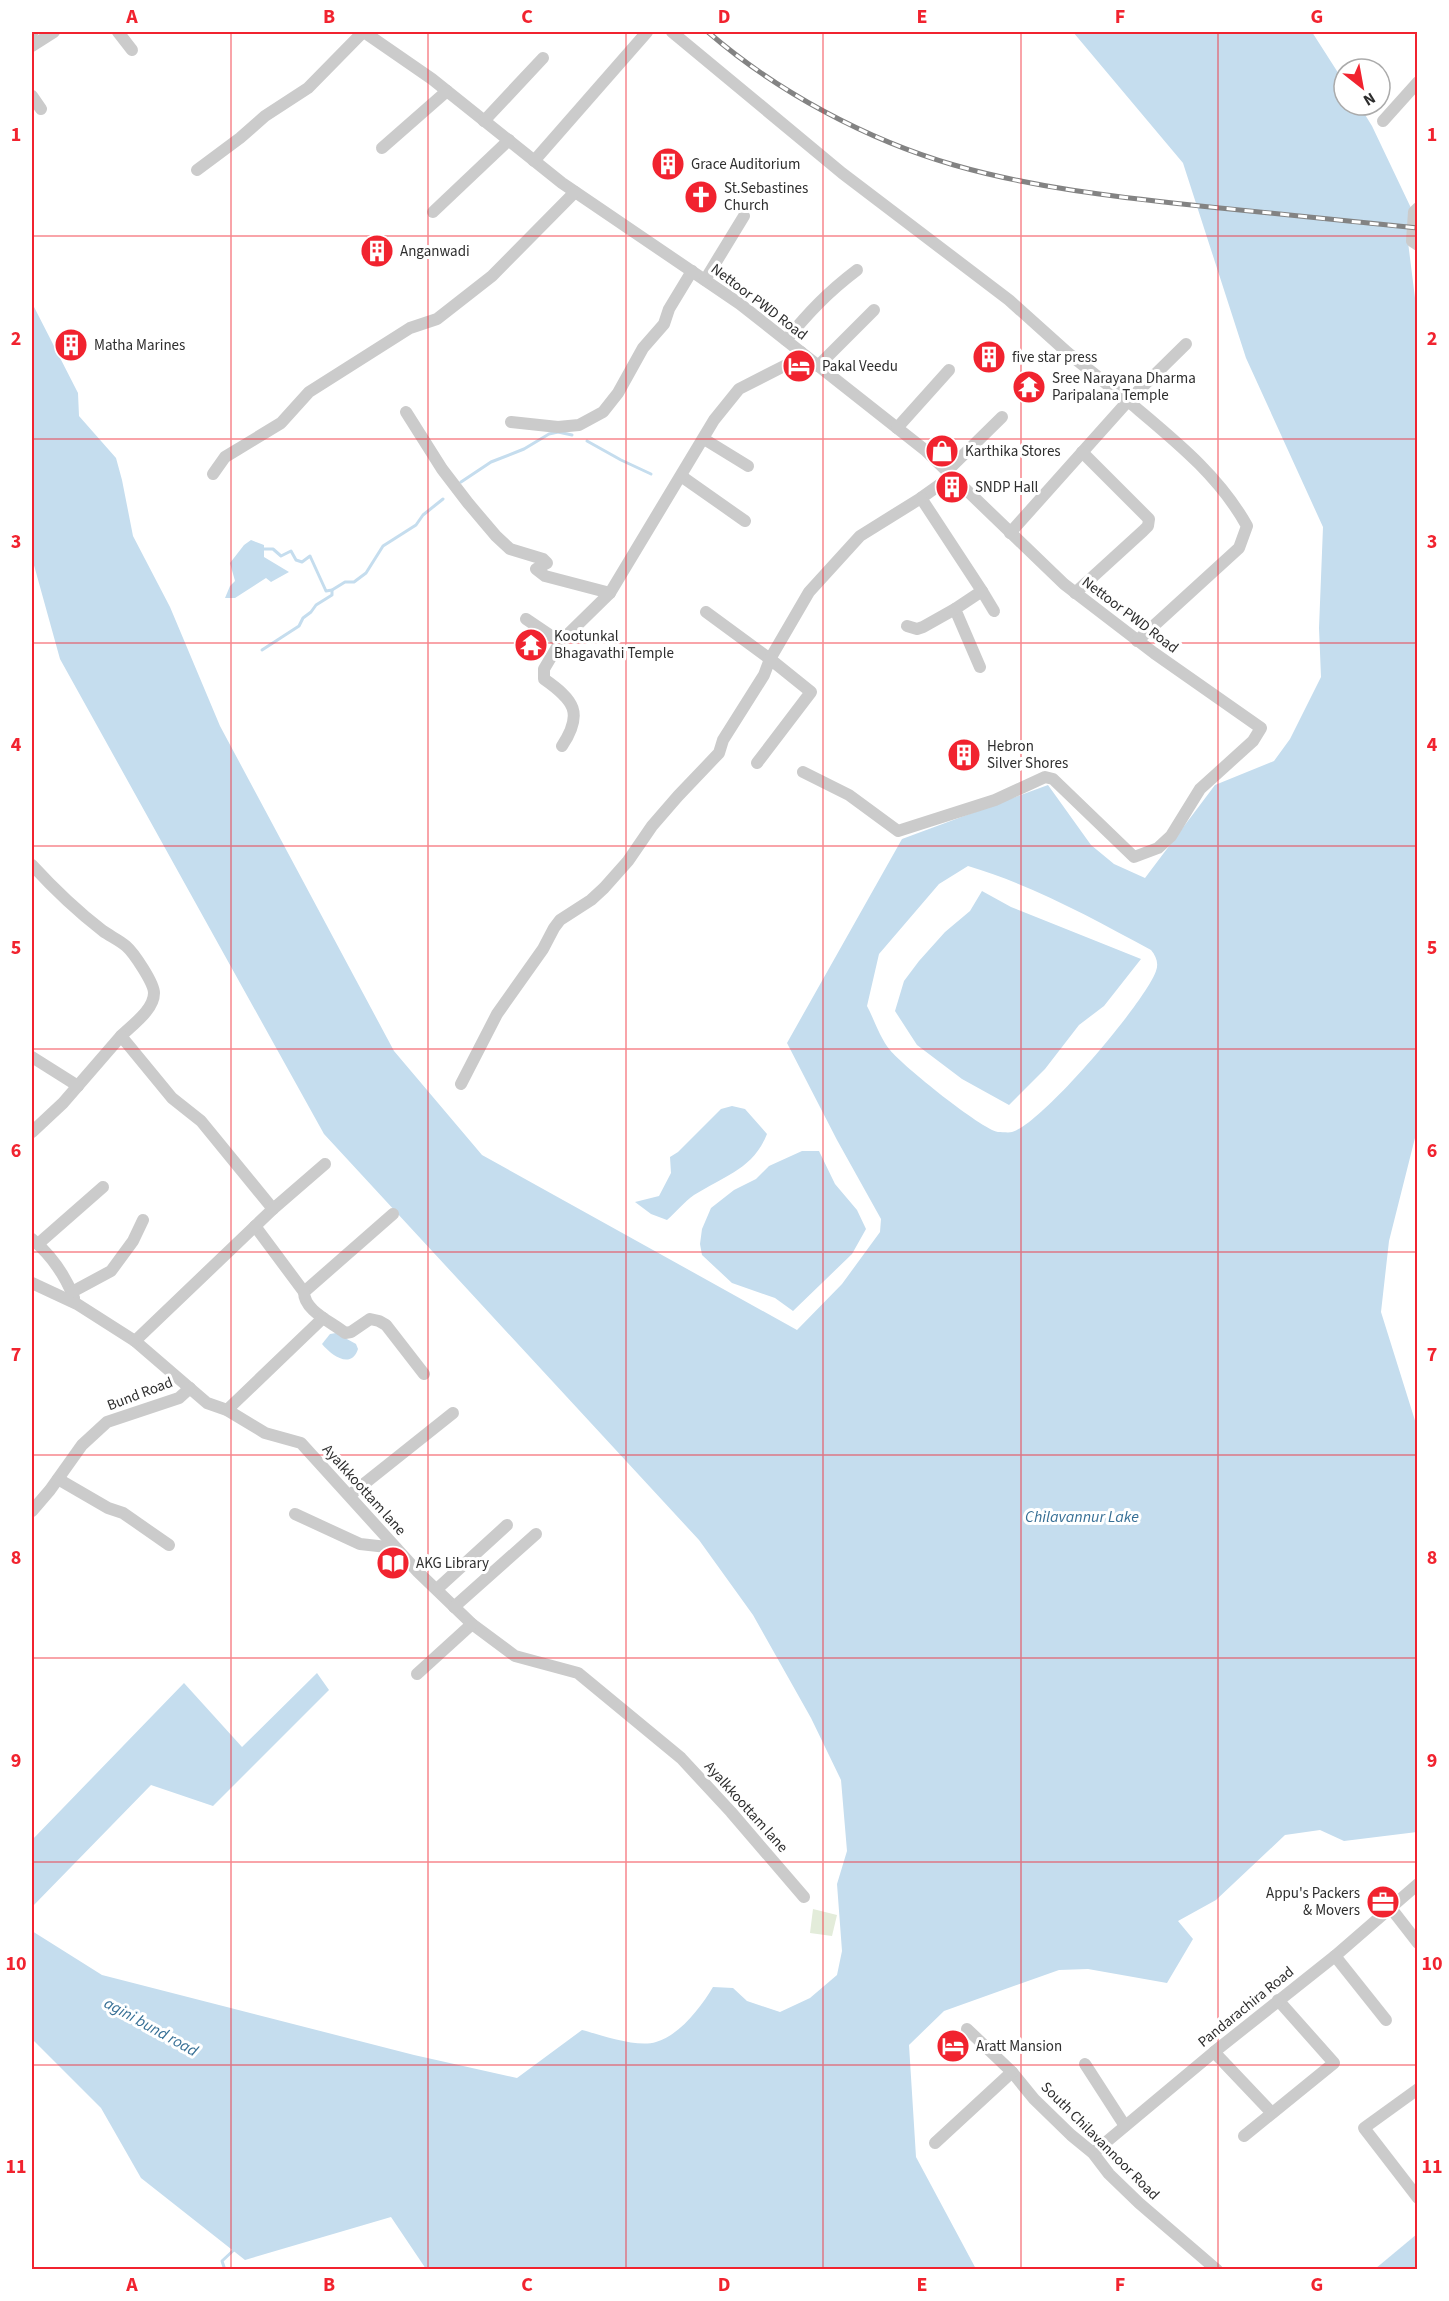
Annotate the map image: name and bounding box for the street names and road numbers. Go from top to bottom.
street label: Nettoor PWD Road [706,259,812,345]
street label: Nettoor PWD Road [1077,572,1183,658]
street label: Bund Road [104,1372,176,1416]
street label: Ayalkkoottam lane [317,1440,411,1540]
street label: Ayalkkoottam lane [699,1757,793,1857]
street label: Pandarachira Road [1193,1962,1299,2052]
street label: South Chilavannoor Road [1036,2077,1164,2205]

